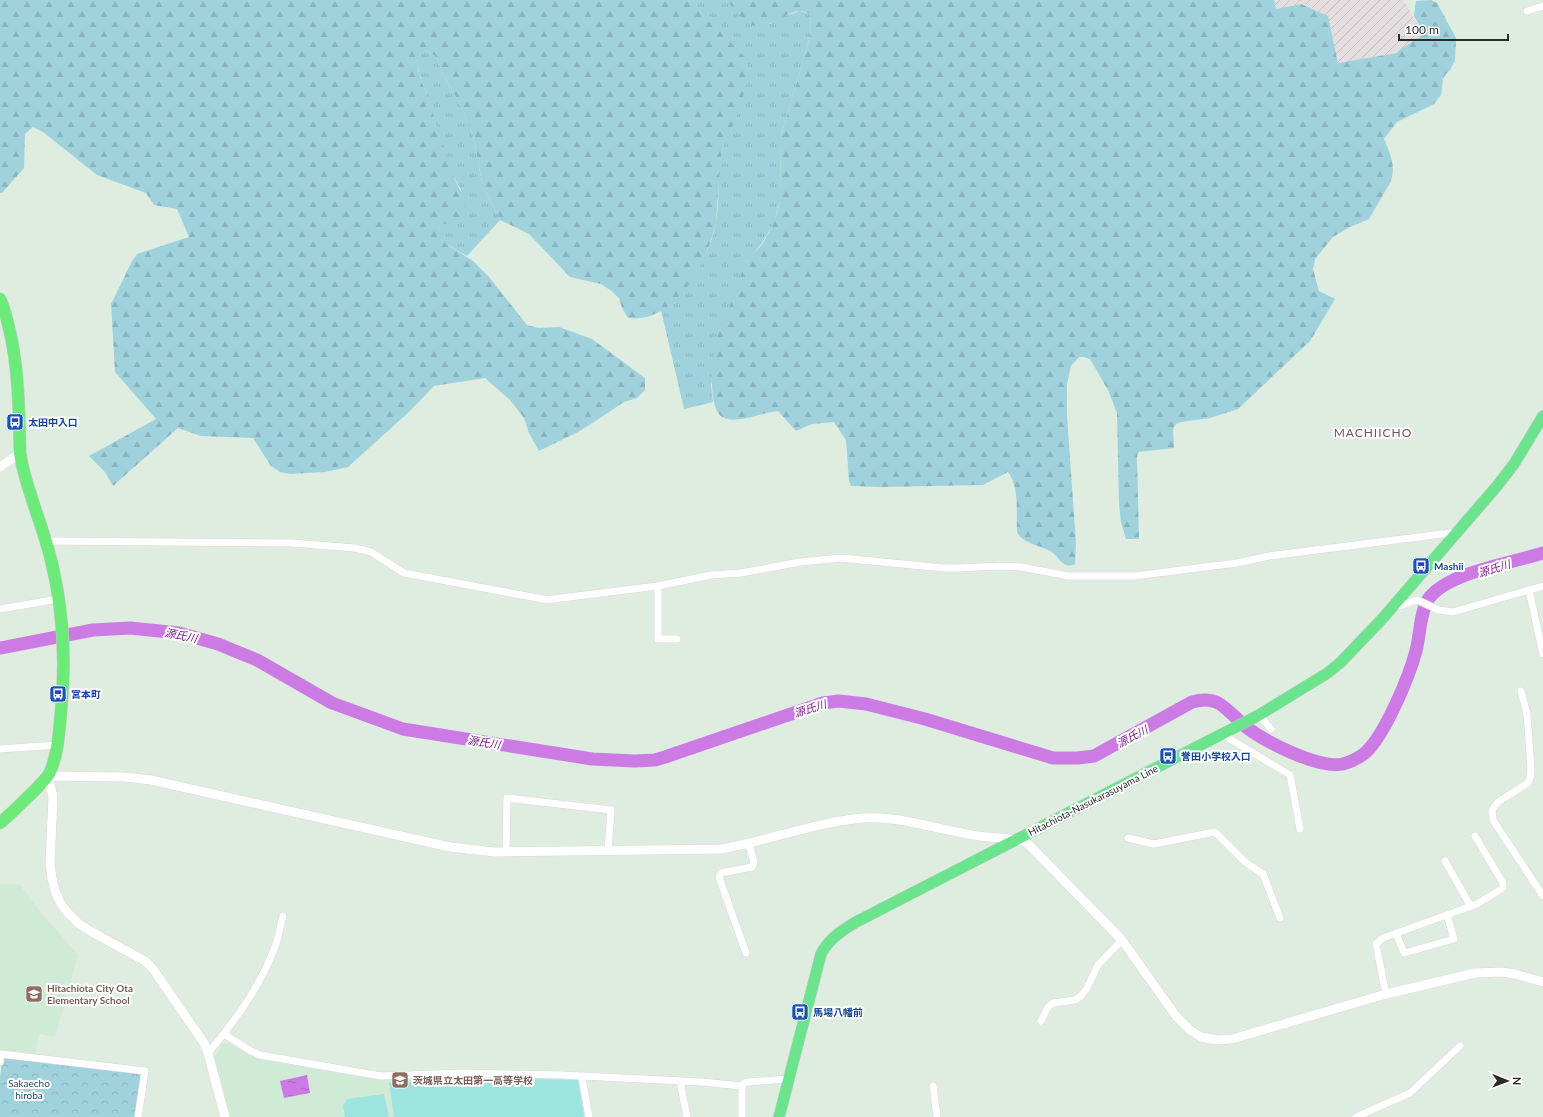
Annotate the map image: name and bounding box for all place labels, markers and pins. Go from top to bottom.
bus stop icon: 太田中入口 [5,412,25,432]
place label: 太田中入口 [28,416,78,428]
bus stop icon: Mashii [1411,556,1431,576]
place label: Mashii [1434,560,1464,572]
bus stop icon: 宮本町 [48,684,68,704]
place label: 宮本町 [71,688,101,700]
bus stop icon: 誉田小学校入口 [1158,746,1178,766]
place label: 誉田小学校入口 [1181,750,1251,762]
place label: Hitachiota City Ota Elementary School [47,982,133,1006]
school or university icon: Hitachiota City Ota Elementary School [24,984,44,1004]
bus stop icon: 馬場八幡前 [790,1002,810,1022]
place label: 馬場八幡前 [813,1006,863,1018]
school or university icon: 茨城県立太田第一高等学校 [390,1070,410,1090]
place label: 茨城県立太田第一高等学校 [413,1074,533,1086]

